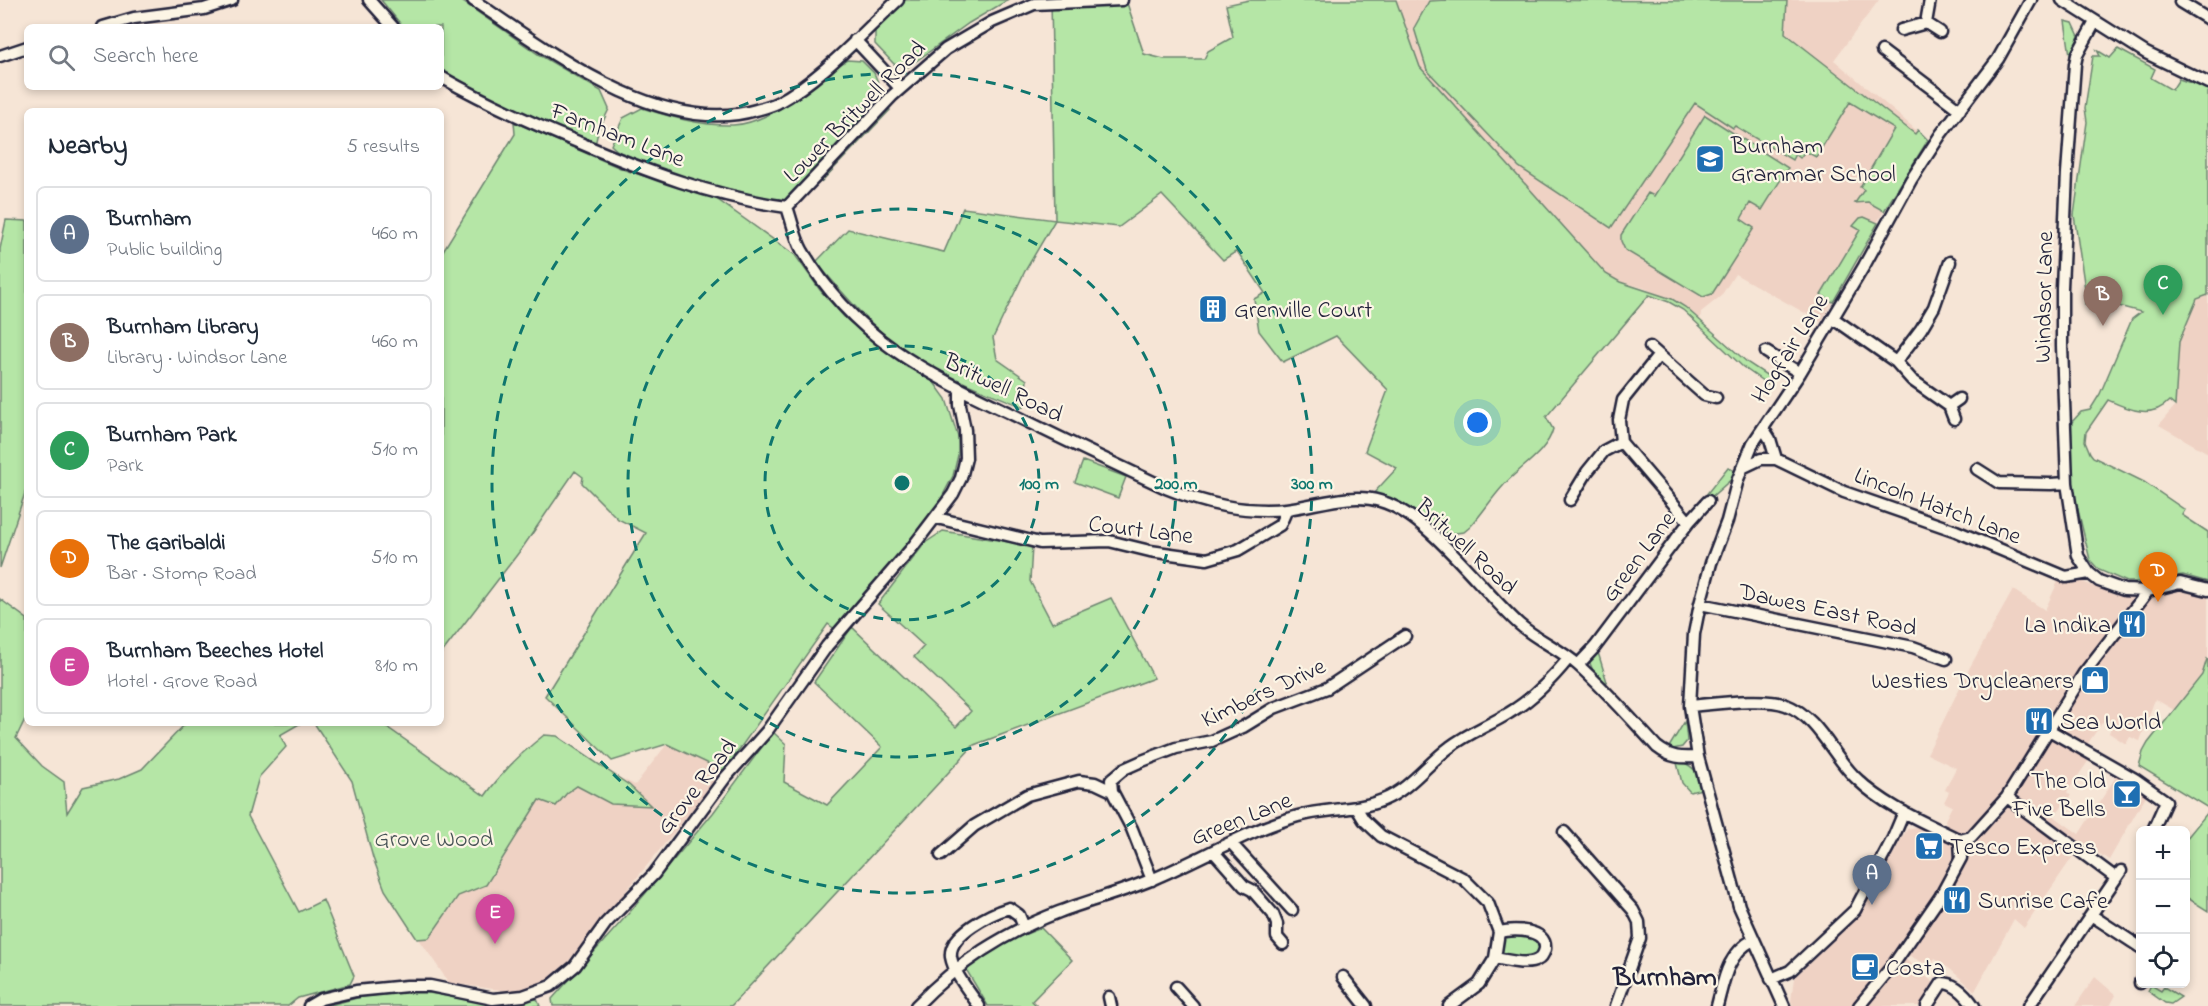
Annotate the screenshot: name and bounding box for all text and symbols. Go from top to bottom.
search box [24,24,444,90]
street label: Lower Britwell Road [776,33,936,192]
icon: search [45,41,78,74]
text: Search here [93,41,198,73]
street label: Farnham Lane [544,94,690,178]
text: Nearby [48,128,127,166]
place label: Burnham Grammar School [1730,130,1896,193]
text: 5 results [347,133,420,162]
school or university icon: Burnham Grammar School [1694,143,1726,175]
text: Burnham [107,204,191,236]
text: A [63,220,76,249]
text: 460 m [372,220,418,249]
street label: Windsor Lane [2027,231,2064,363]
text: Public building [107,236,222,265]
pin: C [2144,266,2182,315]
pin: B [2084,276,2122,326]
street label: Hogfair Lane [1744,287,1839,411]
building icon: Grenville Court [1197,293,1229,325]
place label: Grenville Court [1234,294,1372,329]
text: Burnham Library [107,312,258,344]
text: B [63,328,76,357]
text: 460 m [372,328,418,357]
text: Library · Windsor Lane [107,344,287,373]
street label: Britwell Road [936,345,1069,433]
your location [1463,408,1492,437]
text: Burnham Park [107,420,237,452]
text: C [64,436,75,465]
text: 510 m [371,436,418,465]
text: Park [107,452,143,481]
street label: Lincoln Hatch Lane [1848,459,2026,555]
text: 100 m [1019,472,1059,498]
text: 200 m [1154,472,1198,498]
text: 300 m [1290,472,1333,498]
centre of rings [892,473,912,493]
street label: Britwell Road [1406,490,1525,605]
street label: Green Lane [1594,504,1686,610]
street label: Court Lane [1086,508,1195,555]
text: The Garibaldi [107,528,225,560]
text: D [62,544,77,573]
text: 510 m [371,544,418,573]
pin: D [2138,552,2178,602]
text: Bar · Stomp Road [107,560,257,589]
street label: Dawes East Road [1734,575,1920,648]
restaurant icon: La Indika [2116,608,2148,640]
place label: La Indika [2024,609,2111,644]
text: Burnham Beeches Hotel [107,636,323,668]
street label: Kimbers Drive [1196,650,1332,738]
text: E [63,652,76,681]
text: 810 m [375,652,418,681]
shop icon: Westies Drycleaners [2079,664,2111,696]
place label: Westies Drycleaners [1871,665,2074,701]
text: Hotel · Grove Road [107,668,257,697]
restaurant icon: Sea World [2023,705,2055,737]
place label: Sea World [2060,706,2162,741]
street label: Grove Road [649,731,747,843]
place label: The Old Five Bells [2011,765,2107,828]
bar icon: The Old Five Bells [2111,778,2143,810]
street label: Green Lane [1186,784,1298,856]
park label: Grove Wood [375,823,494,858]
map controls [2136,826,2190,988]
button: + [2136,826,2190,880]
supermarket icon: Tesco Express [1913,830,1945,862]
place label: Tesco Express [1950,831,2097,866]
pin: A [1852,856,1892,905]
button: − [2136,880,2190,934]
restaurant icon: Sunrise Cafe [1941,884,1973,916]
place label: Sunrise Cafe [1978,885,2108,920]
pin: E [476,894,514,944]
button: locate [2136,934,2190,988]
cafe icon: Costa [1849,951,1881,983]
place label: Costa [1886,952,1945,987]
district label: Burnham [1611,959,1717,998]

